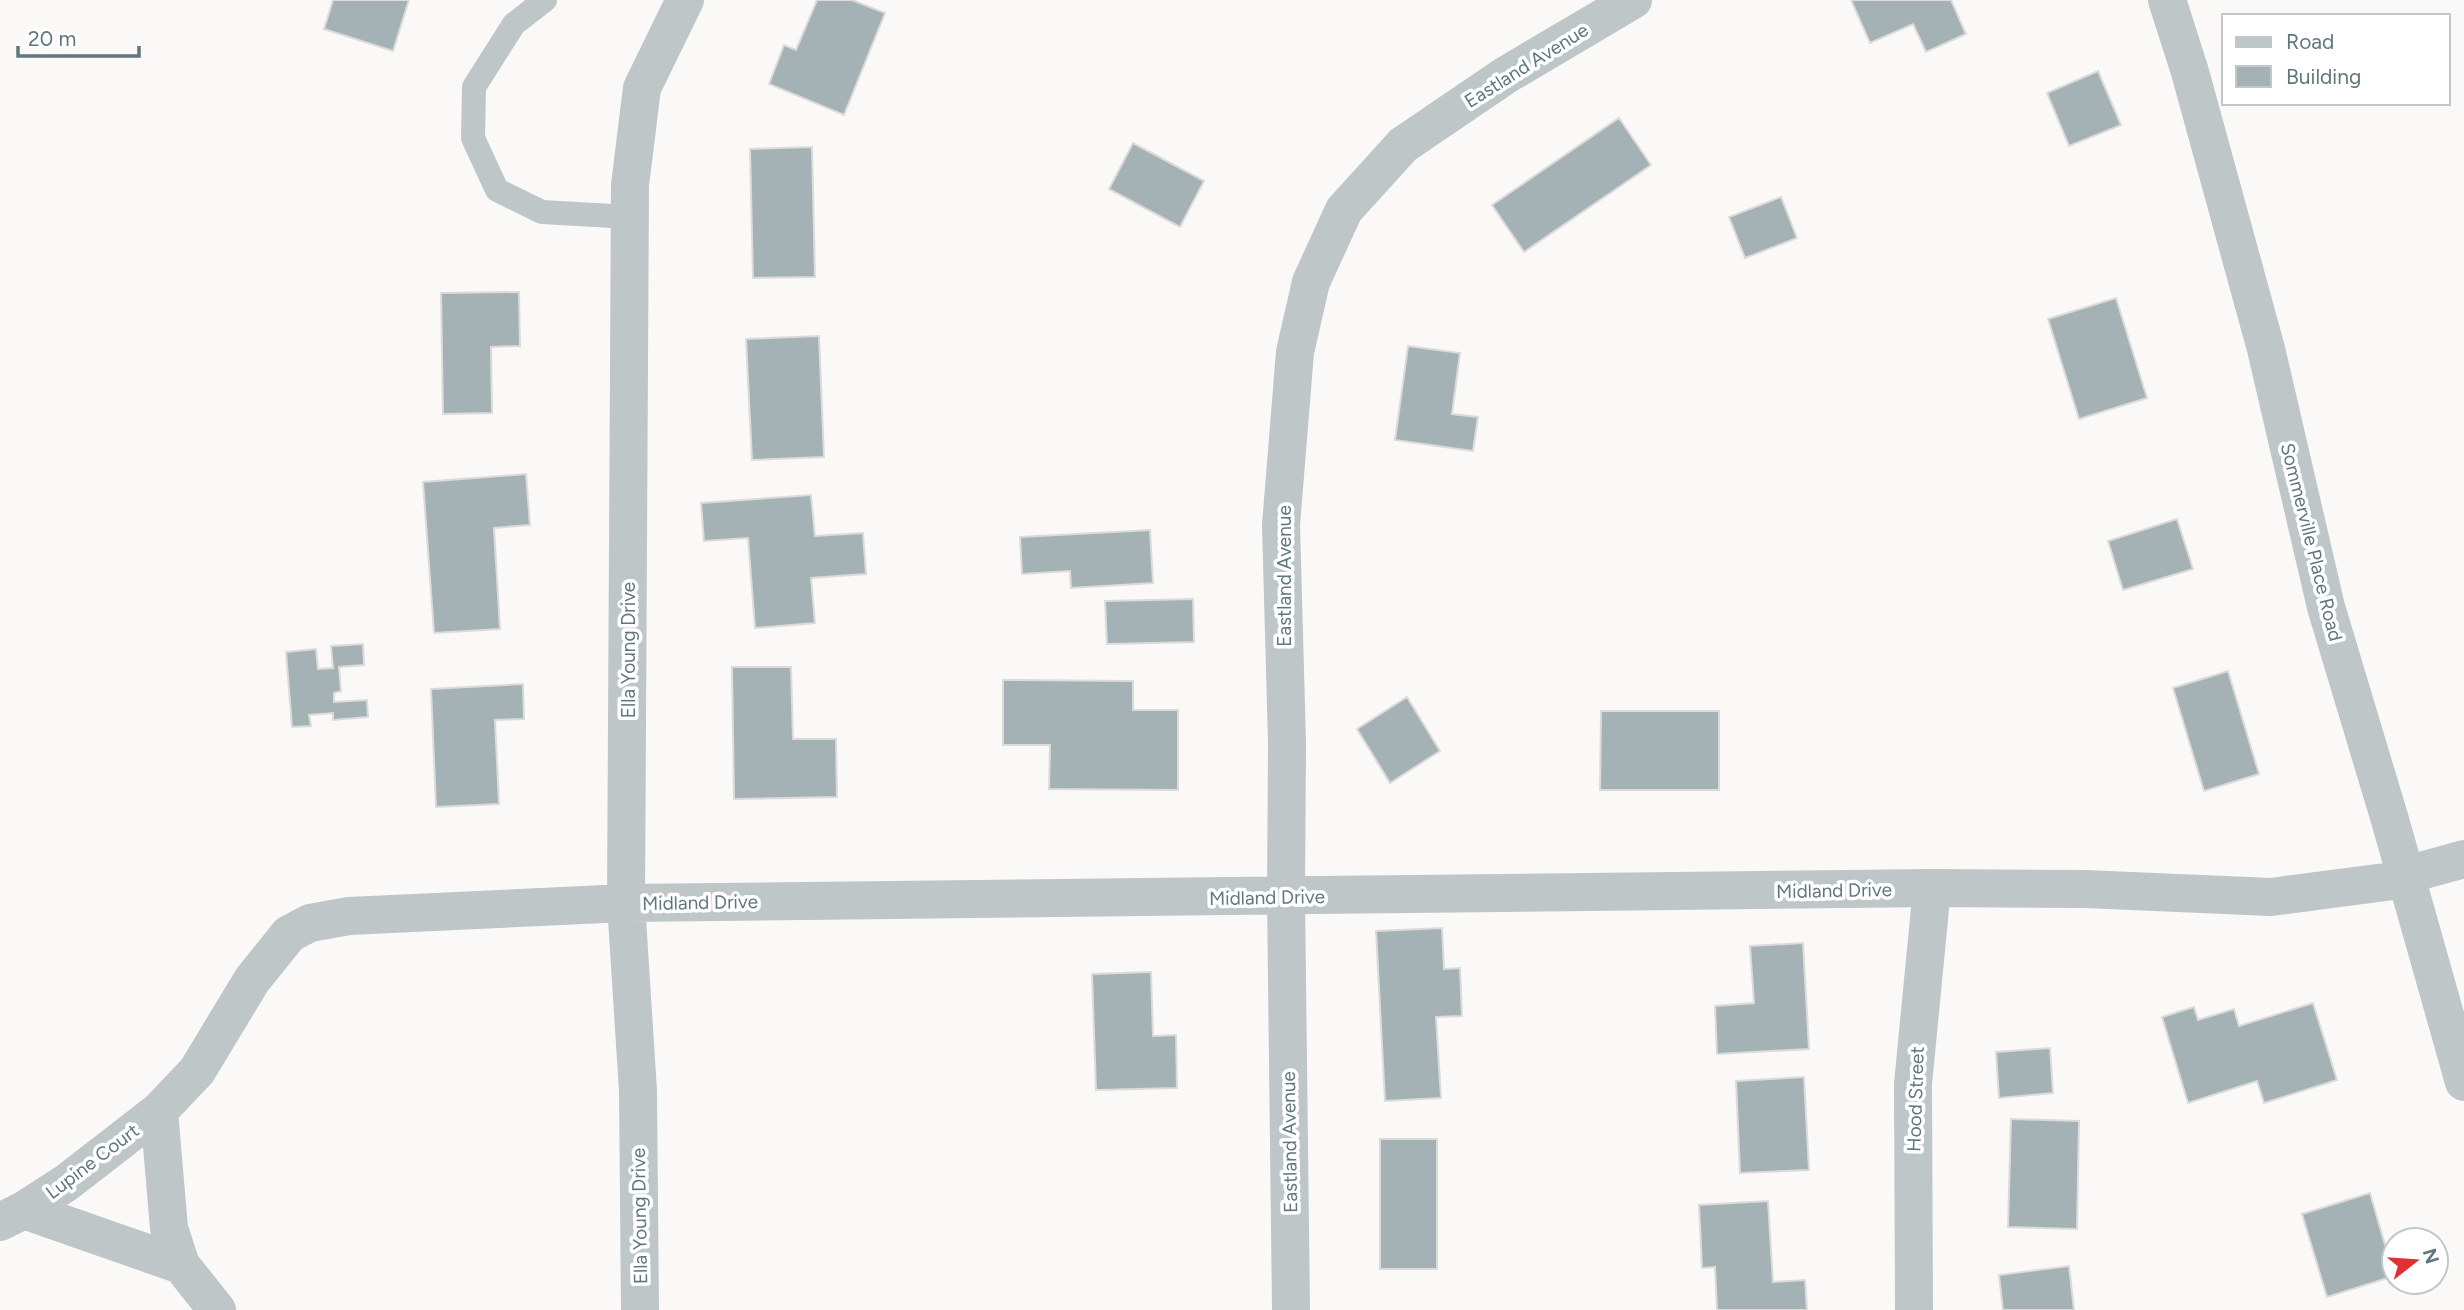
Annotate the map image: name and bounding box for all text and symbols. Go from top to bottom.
scale bar [18,14,138,58]
legend [2222,14,2450,105]
street label: Eastland Avenue [1460,18,1592,113]
text: 20 m [28,26,76,51]
text: Road [2286,29,2334,54]
text: Building [2286,64,2361,89]
street label: Sommerville Place Road [2276,441,2347,644]
street label: Eastland Avenue [1273,505,1296,647]
street label: Ella Young Drive [617,582,640,718]
street label: Midland Drive [1776,878,1892,903]
street label: Midland Drive [1209,885,1325,910]
street label: Midland Drive [642,890,758,915]
street label: Hood Street [1902,1046,1929,1152]
street label: Eastland Avenue [1277,1071,1302,1213]
street label: Lupine Court [41,1119,143,1204]
street label: Ella Young Drive [627,1148,652,1284]
north arrow [2380,1226,2450,1296]
text: N [2418,1246,2444,1267]

